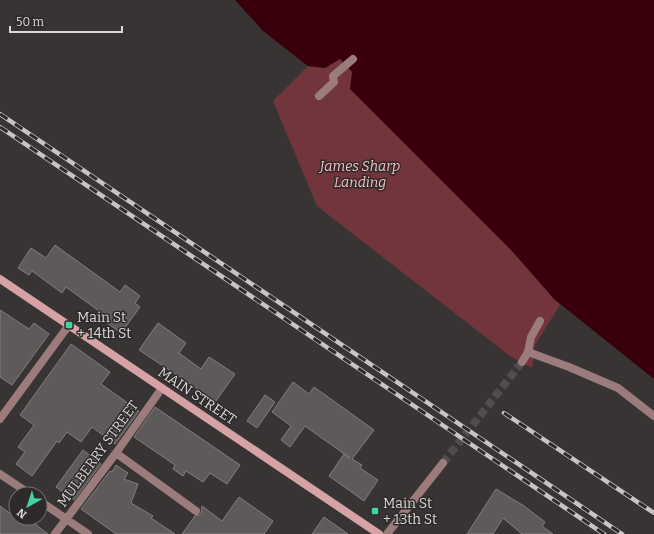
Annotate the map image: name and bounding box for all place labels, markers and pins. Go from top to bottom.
place label: Main St + 14th St [77,309,131,342]
marker: Main St + 14th St [64,320,74,330]
place label: Main St + 13th St [383,495,437,528]
marker: Main St + 13th St [370,506,380,516]

